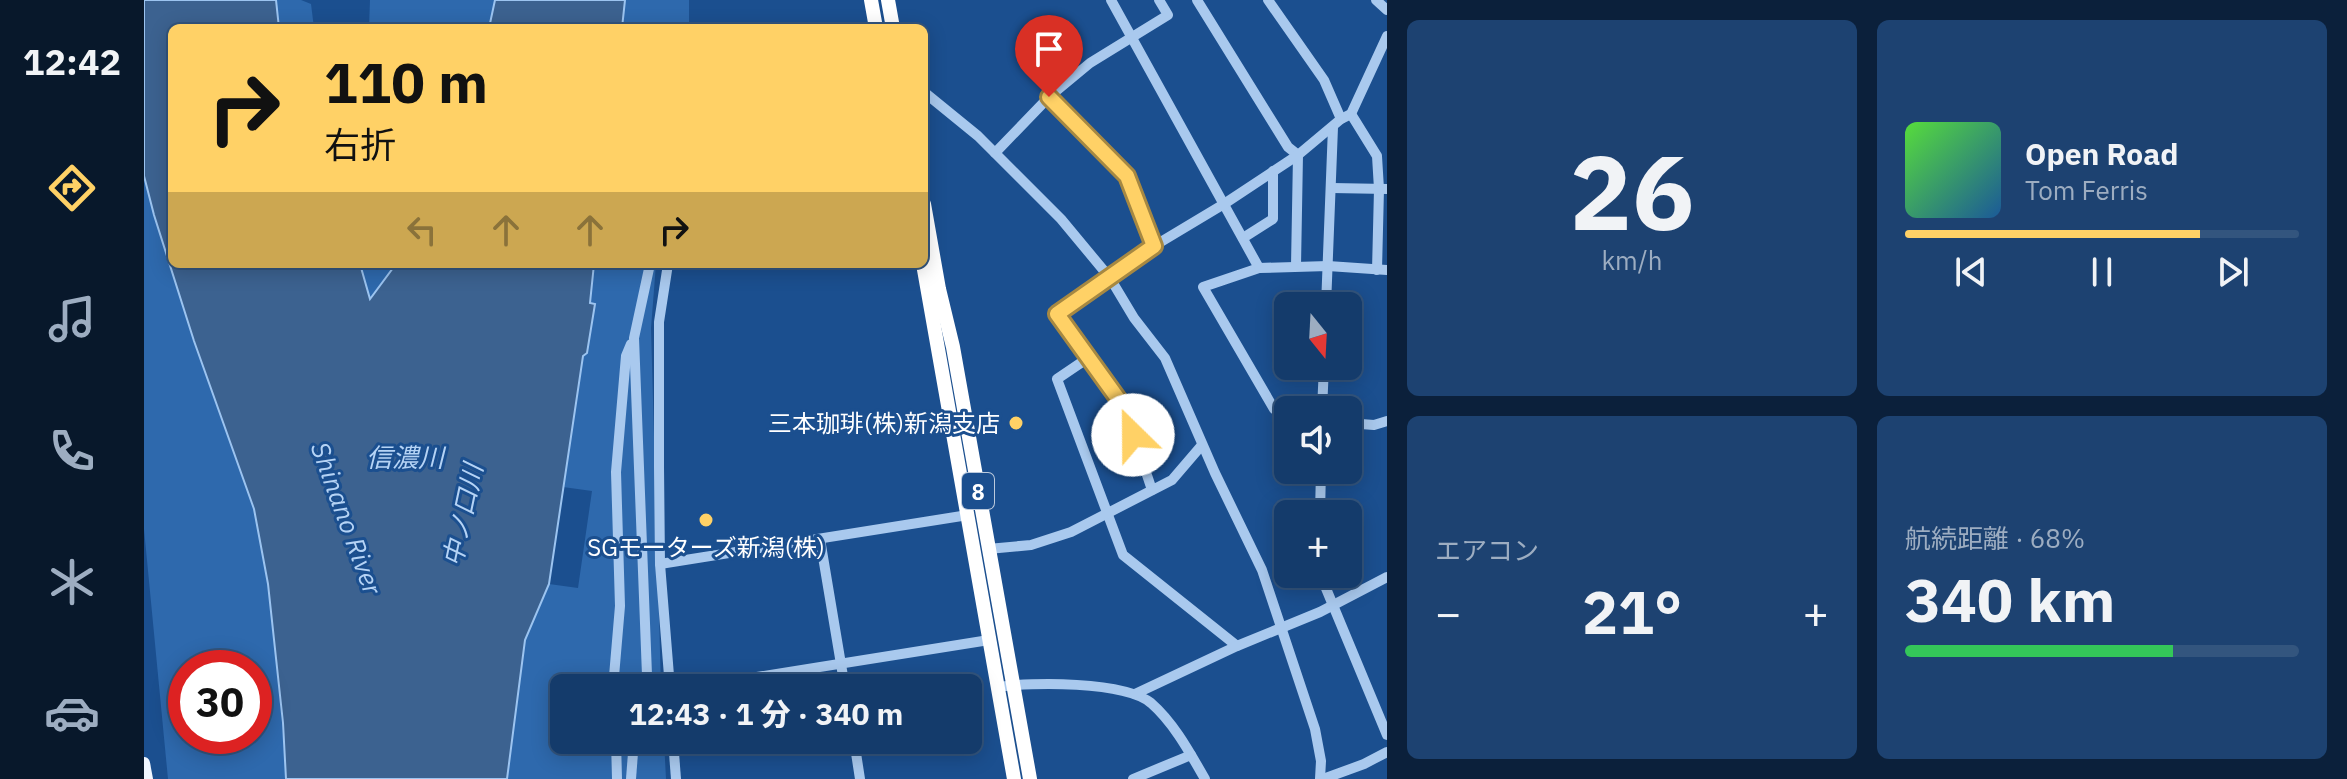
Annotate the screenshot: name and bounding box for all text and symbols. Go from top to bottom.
pin [1015,15,1083,97]
icon: arrive [1027,27,1071,71]
text: 12:42 [23,38,121,85]
text: 110 m [324,46,488,118]
icon: right [192,56,296,160]
text: 右折 [324,121,396,168]
text: 26 [1570,123,1694,259]
text: Open Road [2025,134,2178,173]
icon: directions [44,160,100,216]
text: Tom Ferris [2025,173,2148,207]
icon: left [400,208,444,252]
icon: ahead [484,208,528,252]
icon: ahead [568,208,612,252]
icon: right [652,208,696,252]
text: km/h [1601,243,1663,277]
icon: previous [1949,250,1993,294]
icon: pause [2080,250,2124,294]
icon: next [2211,250,2255,294]
icon: music [44,291,100,347]
north arrow [1274,292,1362,380]
map controls [1274,292,1362,588]
position arrow [1091,393,1175,477]
button: sound [1274,396,1362,484]
place label: 三本珈琲(株)新潟支店 [768,407,1000,439]
marker: 三本珈琲(株)新潟支店 [1007,414,1025,432]
icon: phone [44,423,100,479]
water label: Shinano River [304,437,391,600]
water label: 信濃川 [366,440,447,474]
water label: 中ノ口川 [435,458,490,569]
road number: 8 [962,473,994,509]
button: + [1274,500,1362,588]
marker: SGモーターズ新潟(株) [697,511,715,529]
text: 航続距離 · 68% [1905,521,2085,555]
place label: SGモーターズ新潟(株) [587,531,825,563]
text: エアコン [1435,533,1539,567]
icon: climate [44,554,100,610]
text: 340 km [1905,560,2115,639]
text: 21° [1582,572,1682,651]
text: − [1435,584,1461,641]
text: + [1803,584,1829,641]
speed limit sign: 30 [168,650,272,754]
icon: car [44,685,100,741]
text: 12:43 · 1 分 · 340 m [629,694,903,733]

